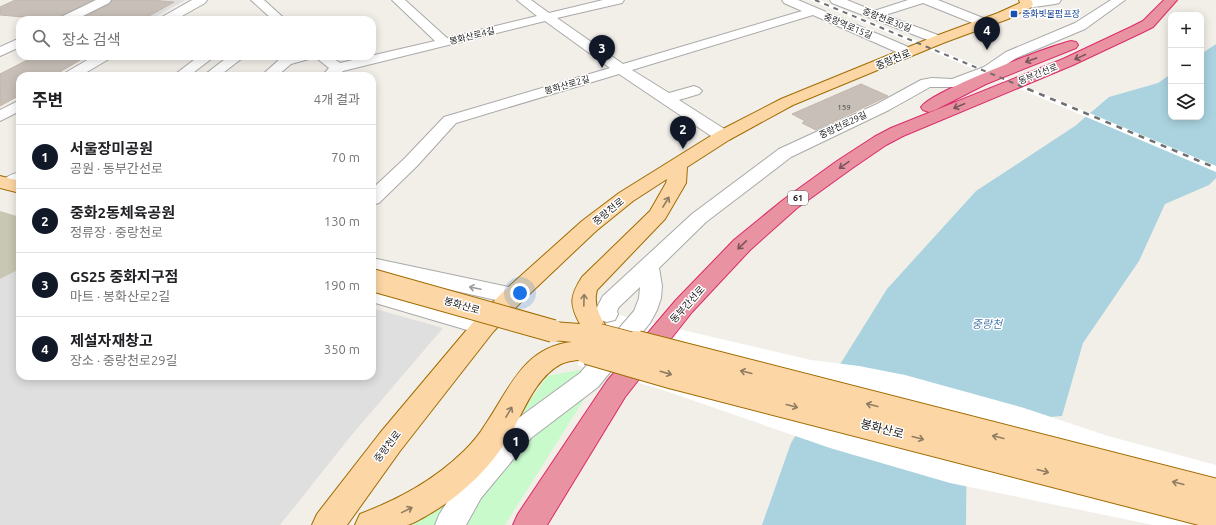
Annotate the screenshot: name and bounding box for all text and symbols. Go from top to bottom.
street label: 중랑천로30길 [861,5,913,34]
marker: 중화빗물펌프장 [1009,9,1019,19]
place label: 중화빗물펌프장 [1022,9,1080,19]
street label: 중랑역로15길 [822,11,874,41]
map controls [1168,12,1204,120]
button: + [1168,12,1204,48]
search box [16,16,376,60]
pin: 4 [974,17,1000,50]
street label: 봉화산로4길 [448,26,496,46]
icon: search [30,27,52,49]
text: 장소 검색 [62,31,121,48]
pin: 3 [589,35,615,68]
street label: 중랑천로 [874,47,912,72]
button: − [1168,48,1204,84]
one-way arrow [1074,54,1086,61]
one-way arrow [1025,57,1037,65]
street label: 동부간선로 [1017,62,1059,86]
street label: 봉화산로2길 [543,74,591,96]
button: layers [1168,84,1204,120]
text: 주변 [32,90,63,109]
text: 4개 결과 [314,92,360,106]
house number: 159 [837,103,851,112]
one-way arrow [954,103,966,110]
street label: 중랑천로29길 [817,109,868,140]
pin: 2 [670,116,696,149]
text: 서울장미공원 [70,140,153,157]
text: 1 [41,150,49,164]
text: 70 m [331,150,360,164]
text: 공원 · 동부간선로 [70,161,163,175]
one-way arrow [839,161,850,169]
road number: 61 [788,191,808,205]
street label: 중랑천로 [591,196,626,227]
one-way arrow [662,197,670,208]
text: 중화2동체육공원 [70,204,175,221]
text: 2 [41,214,49,228]
text: 130 m [324,214,360,228]
text: 정류장 · 중랑천로 [70,225,163,239]
one-way arrow [737,241,747,250]
text: GS25 중화지구점 [70,268,178,285]
text: 3 [41,278,49,292]
text: 190 m [324,278,360,292]
one-way arrow [469,283,482,291]
your location [510,283,530,303]
street label: 동부간선로 [668,284,707,325]
text: 마트 · 봉화산로2길 [70,289,170,303]
one-way arrow [580,294,588,307]
street label: 봉화산로 [443,295,481,316]
water label: 중랑천 [972,318,1004,330]
text: 제설자재창고 [70,332,153,349]
text: 4 [41,342,49,356]
text: 350 m [324,342,360,356]
text: 장소 · 중랑천로29길 [70,353,178,367]
one-way arrow [740,368,753,376]
one-way arrow [659,370,672,377]
one-way arrow [866,400,879,408]
one-way arrow [785,402,798,410]
one-way arrow [505,406,513,418]
street label: 봉화산로 [859,417,905,441]
street label: 중랑천로 [372,428,403,464]
pin: 1 [503,428,529,461]
one-way arrow [992,433,1005,440]
one-way arrow [911,435,924,442]
one-way arrow [1037,467,1050,475]
one-way arrow [1172,479,1185,486]
one-way arrow [400,506,412,513]

